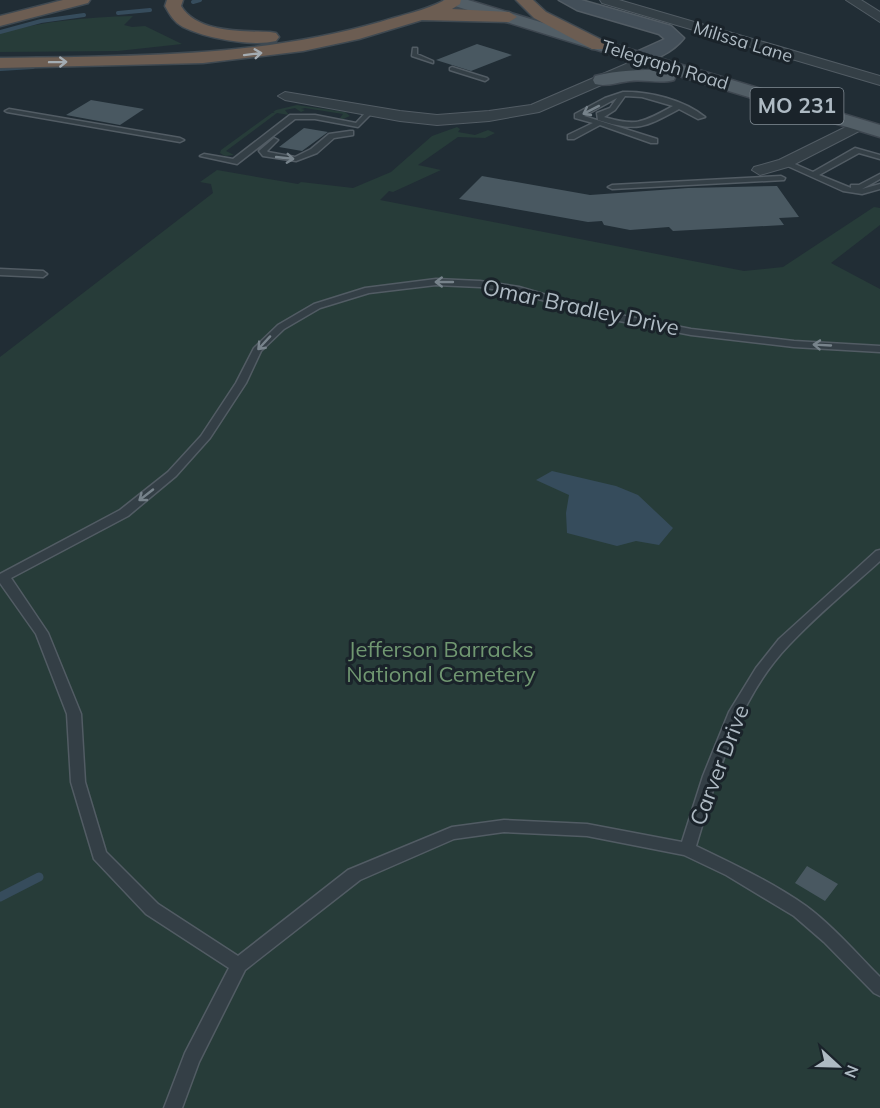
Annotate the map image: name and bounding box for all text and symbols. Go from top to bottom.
street label: Milissa Lane [691,16,796,68]
street label: Telegraph Road [599,34,731,95]
one-way arrow [243,48,263,59]
one-way arrow [48,56,68,68]
road number: MO 231 [750,88,844,124]
one-way arrow [582,105,600,116]
one-way arrow [274,153,294,164]
street label: Omar Bradley Drive [480,273,682,341]
one-way arrow [435,276,455,288]
one-way arrow [257,335,271,350]
one-way arrow [812,340,832,351]
one-way arrow [138,489,154,502]
park label: Jefferson Barracks National Cemetery [346,635,536,688]
street label: Carver Drive [683,701,755,829]
north arrow [808,1036,868,1096]
text: N [840,1062,863,1081]

